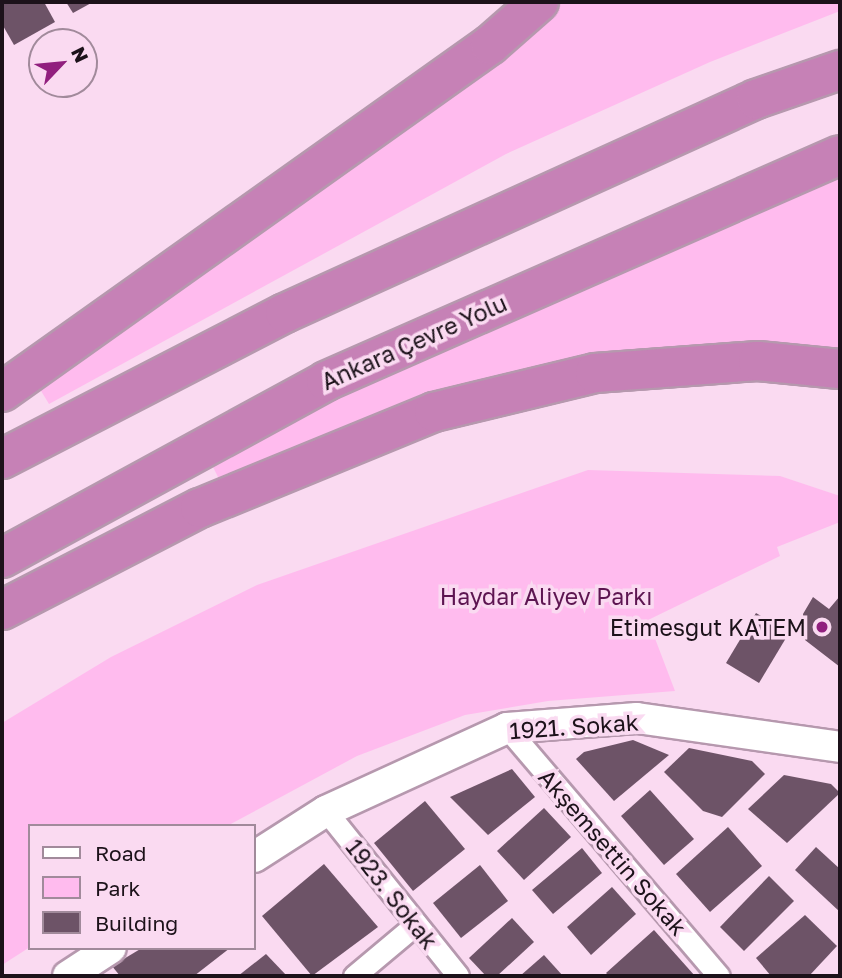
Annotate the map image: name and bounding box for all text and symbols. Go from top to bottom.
north arrow [28,28,98,98]
text: N [67,43,94,66]
street label: Ankara Çevre Yolu [317,289,511,395]
park label: Haydar Aliyev Parkı [440,582,652,610]
place label: Etimesgut KATEM [610,613,806,641]
marker: Etimesgut KATEM [812,617,832,637]
street label: 1921. Sokak [508,708,640,744]
street label: Akşemsettin Sokak [533,763,693,941]
legend [28,824,256,950]
street label: 1923. Sokak [341,834,443,954]
text: Road [95,840,146,866]
text: Park [95,875,140,901]
text: Building [95,910,178,936]

